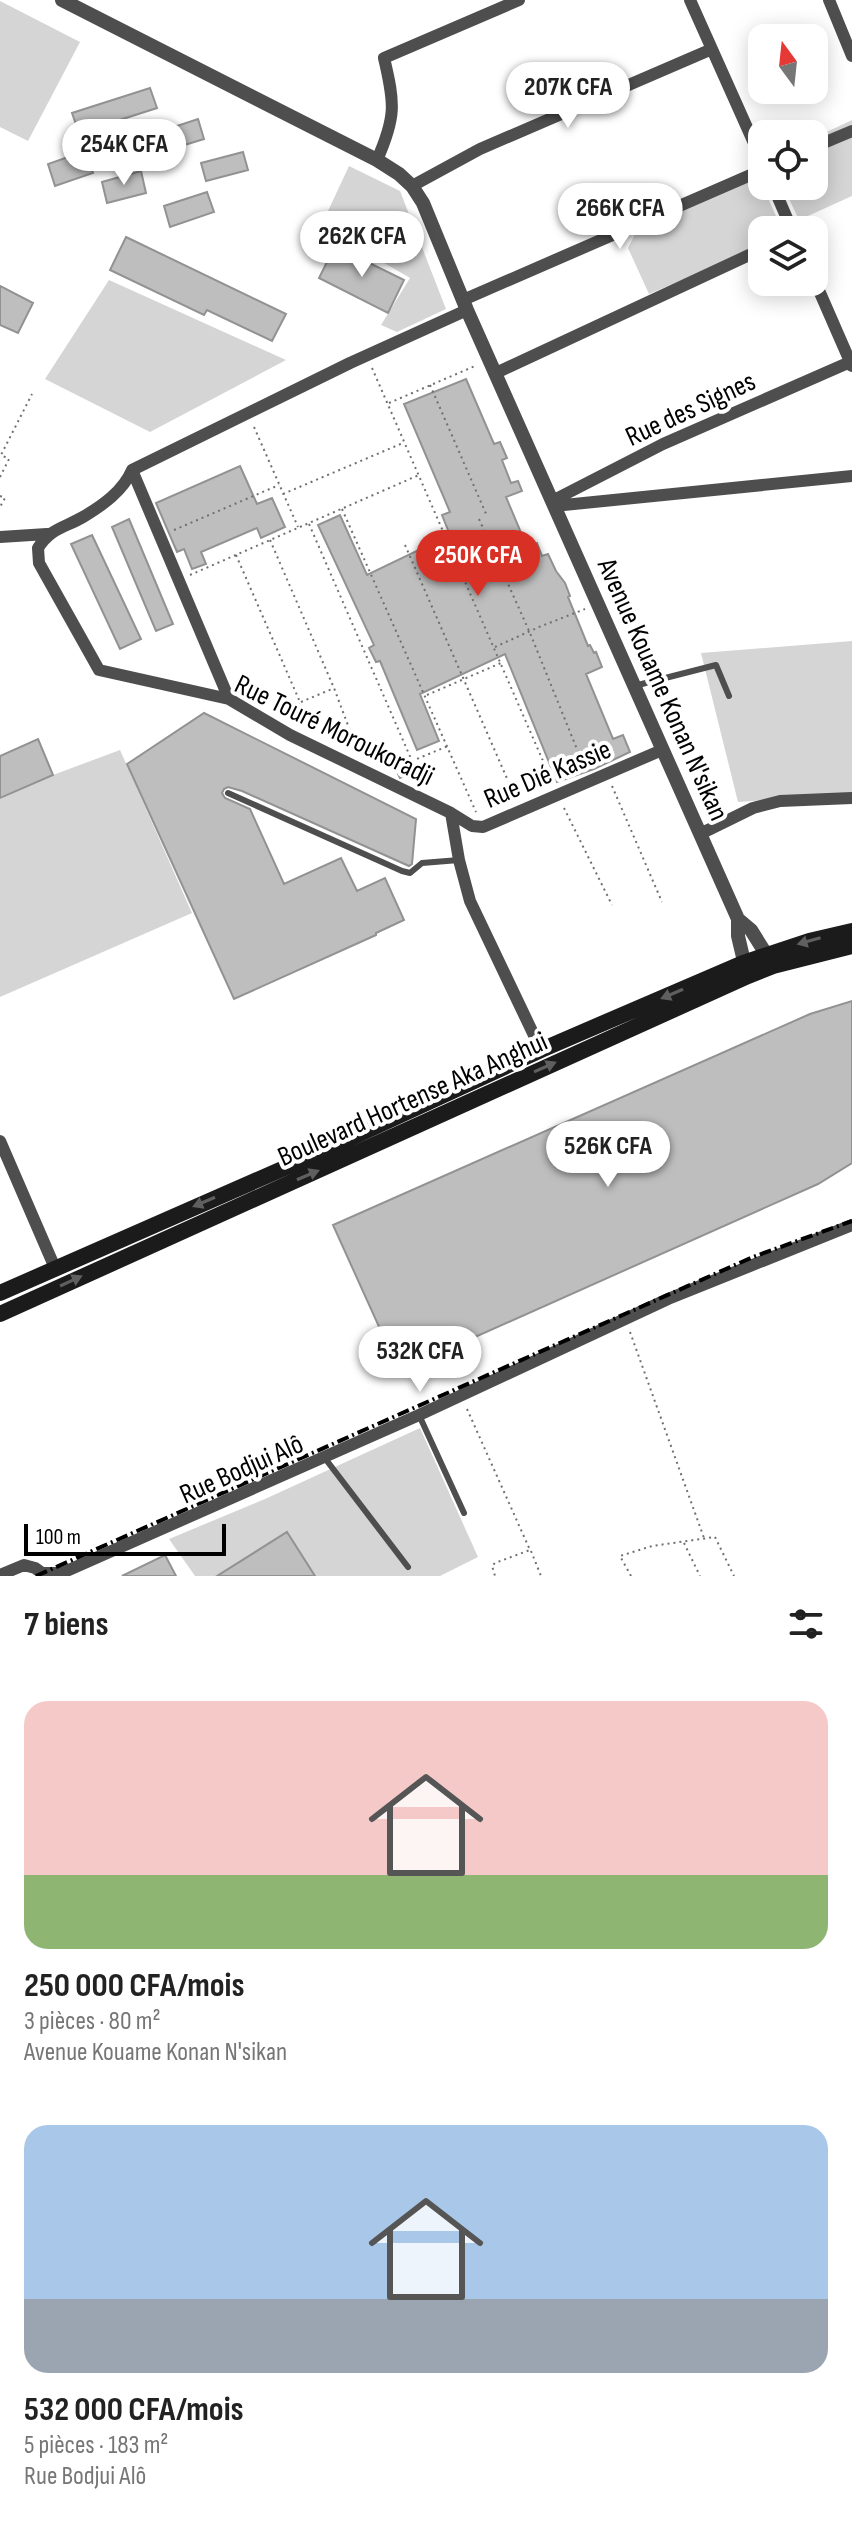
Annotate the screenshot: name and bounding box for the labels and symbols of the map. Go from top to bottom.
north arrow [748,24,828,104]
pin: 207K CFA [485,62,651,130]
pin: 254K CFA [41,119,207,187]
pin: 266K CFA [537,183,703,251]
pin: 262K CFA [279,211,445,279]
street label: Rue des Signes [620,365,761,454]
pin: 250K CFA [395,530,561,598]
street label: Avenue Kouame Konan N'sikan [590,553,735,826]
street label: Rue Touré Moroukoradji [229,668,439,793]
street label: Rue Dié Kassie [479,733,616,816]
one-way arrow [796,935,820,948]
one-way arrow [660,987,683,1000]
street label: Boulevard Hortense Aka Anghui [273,1025,552,1174]
one-way arrow [533,1061,557,1074]
pin: 526K CFA [525,1121,691,1189]
one-way arrow [296,1168,320,1181]
one-way arrow [192,1196,216,1209]
one-way arrow [59,1274,82,1288]
pin: 532K CFA [337,1326,503,1394]
street label: Rue Bodjui Alô [175,1428,308,1511]
scale bar [24,1520,226,1556]

